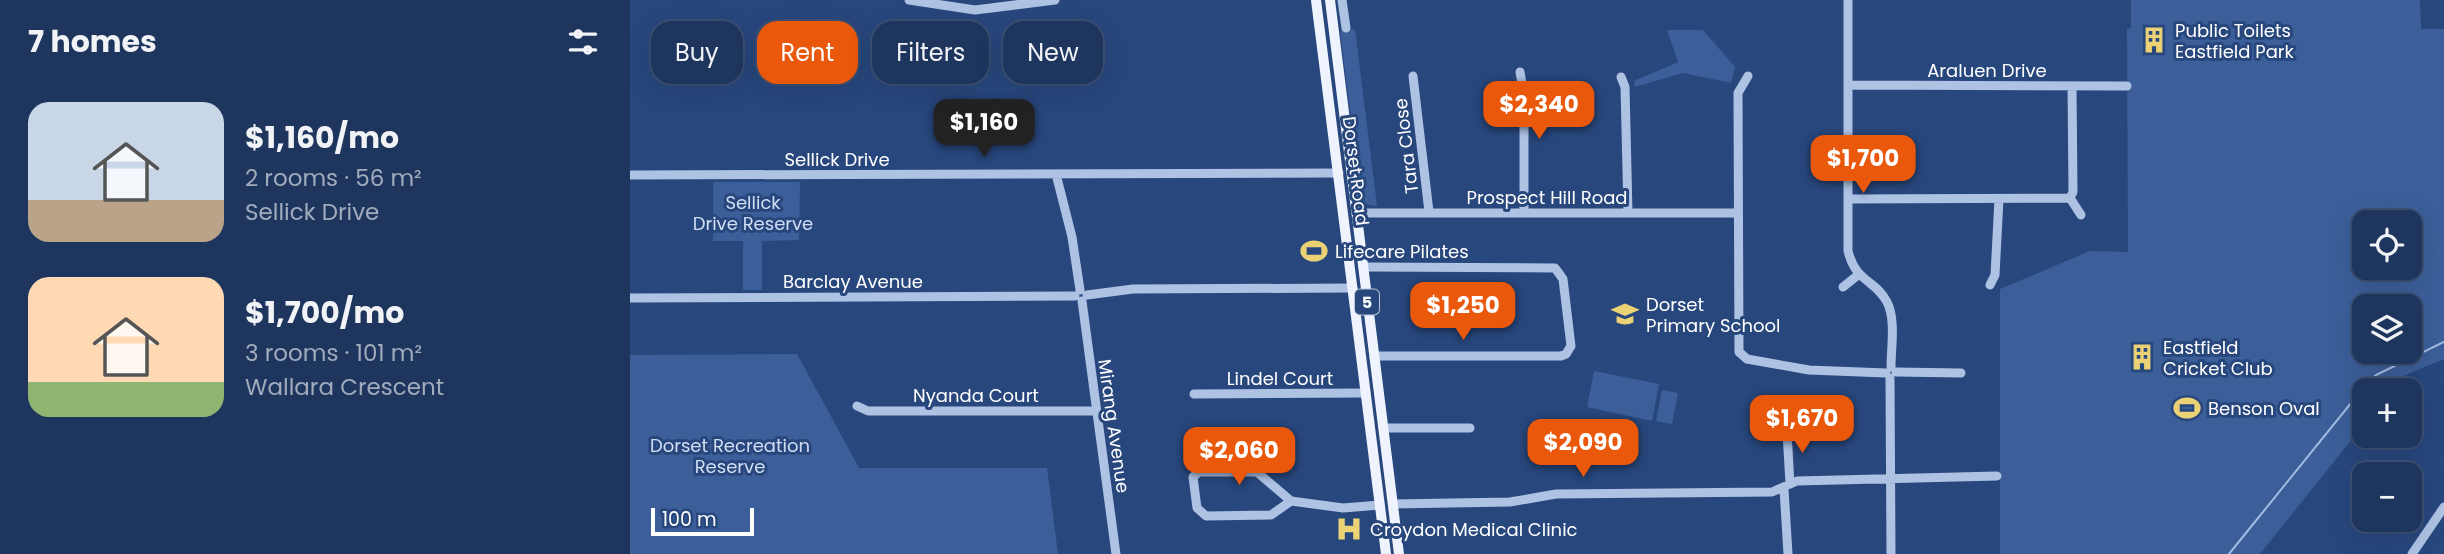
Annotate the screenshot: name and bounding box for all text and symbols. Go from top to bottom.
place label: Public Toilets Eastfield Park [2175,18,2295,64]
text: 7 homes [28,20,157,63]
chip: Buy [651,21,743,84]
chip: Rent [757,21,858,84]
chip: Filters [872,21,989,84]
chip: New [1003,21,1103,84]
icon: filters [564,23,602,61]
building icon: Public Toilets Eastfield Park [2139,25,2169,55]
street label: Araluen Drive [1927,58,2047,83]
pin: $2,340 [1482,82,1596,141]
text: $2,340 [1499,88,1579,120]
street label: Tara Close [1388,97,1424,195]
pin: $1,160 [927,100,1041,159]
text: $1,160 [950,106,1018,138]
street label: Dorset Road [1337,115,1375,227]
text: $1,160/mo [245,116,399,159]
icon: home [84,130,168,214]
pin: $1,700 [1806,136,1920,195]
text: $1,700 [1827,142,1899,174]
street label: Sellick Drive [784,147,890,172]
text: 2 rooms · 56 m² [245,162,422,194]
street label: Prospect Hill Road [1466,185,1628,210]
park label: Sellick Drive Reserve [693,190,813,236]
text: Sellick Drive [245,196,379,228]
map controls [2352,210,2422,532]
button: locate [2352,210,2422,280]
sports icon: Lifecare Pilates [1299,236,1329,266]
place label: Lifecare Pilates [1335,239,1469,264]
street label: Barclay Avenue [783,269,923,294]
pin: $1,250 [1406,282,1520,342]
text: $1,250 [1426,289,1500,321]
road number: 5 [1355,290,1379,314]
text: $1,700/mo [245,291,404,334]
place label: Dorset Primary School [1646,292,1780,338]
button: layers [2352,294,2422,364]
school or university icon: Dorset Primary School [1610,299,1640,329]
icon: home [84,305,168,389]
place label: Eastfield Cricket Club [2163,335,2273,381]
text: 3 rooms · 101 m² [245,337,422,369]
building icon: Eastfield Cricket Club [2127,342,2157,372]
street label: Mirang Avenue [1092,357,1136,495]
street label: Lindel Court [1227,366,1333,391]
text: Wallara Crescent [245,371,444,403]
button: + [2352,378,2422,448]
street label: Nyanda Court [913,383,1039,408]
sports icon: Benson Oval [2172,393,2202,423]
pin: $1,670 [1745,396,1859,455]
place label: Benson Oval [2208,396,2320,421]
text: $1,670 [1766,402,1838,434]
pin: $2,090 [1526,420,1640,479]
text: $2,090 [1543,426,1623,458]
pin: $2,060 [1182,428,1296,487]
park label: Dorset Recreation Reserve [650,433,810,479]
text: $2,060 [1199,434,1279,466]
button: − [2352,462,2422,532]
scale bar [651,505,754,537]
text: 100 m [662,506,717,533]
hospital icon: Croydon Medical Clinic [1334,514,1364,544]
place label: Croydon Medical Clinic [1370,517,1578,542]

